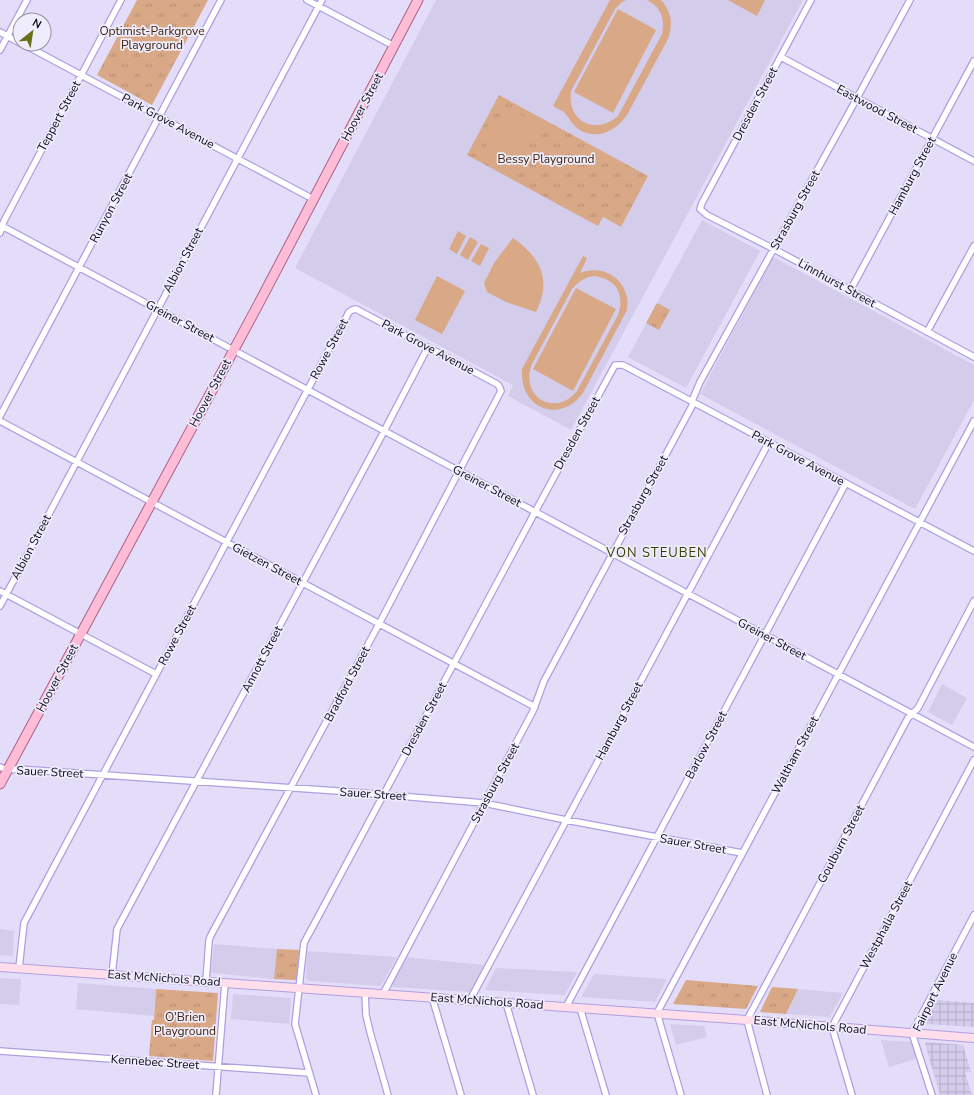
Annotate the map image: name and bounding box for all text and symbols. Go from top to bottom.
north arrow [12,12,52,52]
text: N [29,15,44,32]
park label: Optimist-Parkgrove Playground [99,23,205,53]
street label: Dresden Street [729,64,782,144]
street label: Hoover Street [337,69,387,144]
street label: Teppert Street [34,77,85,154]
street label: Eastwood Street [834,81,921,137]
street label: Park Grove Avenue [119,90,217,152]
street label: Hamburg Street [885,133,940,218]
park label: Bessy Playground [497,151,595,167]
street label: Strasburg Street [766,167,824,253]
street label: Runyon Street [86,170,136,246]
street label: Albion Street [159,224,207,295]
street label: Linnhurst Street [795,255,879,311]
street label: Greiner Street [143,296,218,346]
street label: Rowe Street [306,315,352,382]
street label: Park Grove Avenue [379,316,477,378]
street label: Hoover Street [185,355,235,430]
street label: Dresden Street [550,393,604,472]
street label: Park Grove Avenue [749,427,847,489]
street label: Strasburg Street [614,452,672,538]
street label: Greiner Street [450,461,525,511]
street label: Albion Street [7,511,55,582]
street label: Gietzen Street [229,539,305,589]
district label: VON STEUBEN [605,544,708,562]
street label: Rowe Street [154,601,200,668]
street label: Greiner Street [735,614,810,664]
street label: Annott Street [238,622,287,695]
street label: Hoover Street [32,640,82,715]
street label: Bradford Street [320,643,374,725]
street label: Hamburg Street [592,678,647,763]
street label: Dresden Street [398,679,451,759]
street label: Barlow Street [681,708,731,782]
street label: Waltham Street [768,713,823,797]
street label: Strasburg Street [467,739,523,826]
street label: Sauer Street [16,762,85,782]
street label: Sauer Street [339,784,408,804]
street label: Goulburn Street [814,801,869,886]
street label: Sauer Street [659,830,728,858]
street label: Westphalia Street [856,877,916,972]
street label: Fairport Avenue [909,950,961,1034]
street label: East McNichols Road [107,966,221,990]
street label: East McNichols Road [430,989,544,1013]
park label: O'Brien Playground [154,1009,216,1039]
street label: East McNichols Road [753,1012,867,1038]
street label: Kennebec Street [110,1051,201,1073]

